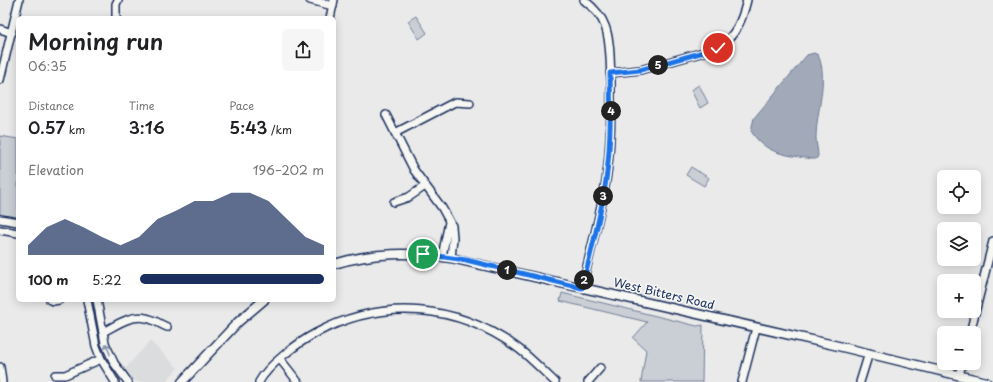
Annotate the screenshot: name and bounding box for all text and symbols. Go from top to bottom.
text: Morning run [28,24,163,57]
button: share [282,29,324,71]
pin [701,31,735,65]
icon: check [707,37,729,59]
pin: 5 [648,55,668,75]
text: 06:35 [28,56,67,75]
text: 5 [654,56,662,73]
text: Distance [28,97,74,114]
text: Time [129,97,155,114]
text: Pace [229,97,254,114]
pin: 4 [601,101,621,121]
text: 4 [607,102,615,119]
text: 0.57 [28,114,65,140]
text: 3:16 [129,114,165,140]
text: 5:43 [229,114,268,140]
text: km [65,121,85,138]
text: /km [268,121,292,138]
text: Elevation [28,160,84,179]
text: 196–202 m [253,160,324,179]
map controls [937,170,981,370]
button: locate [937,170,981,214]
pin: 3 [593,186,613,206]
text: 3 [599,187,607,204]
button: layers [937,222,981,266]
pin [406,237,440,271]
icon: arrive [412,243,434,265]
pin: 1 [497,260,517,280]
text: 1 [504,261,510,278]
text: 100 m [28,270,69,289]
text: 5:22 [92,270,122,289]
pin: 2 [574,270,594,290]
text: 2 [580,271,588,288]
street label: West Bitters Road [612,273,717,313]
button: + [937,274,981,318]
button: − [937,326,981,370]
one-way arrow [103,344,111,356]

